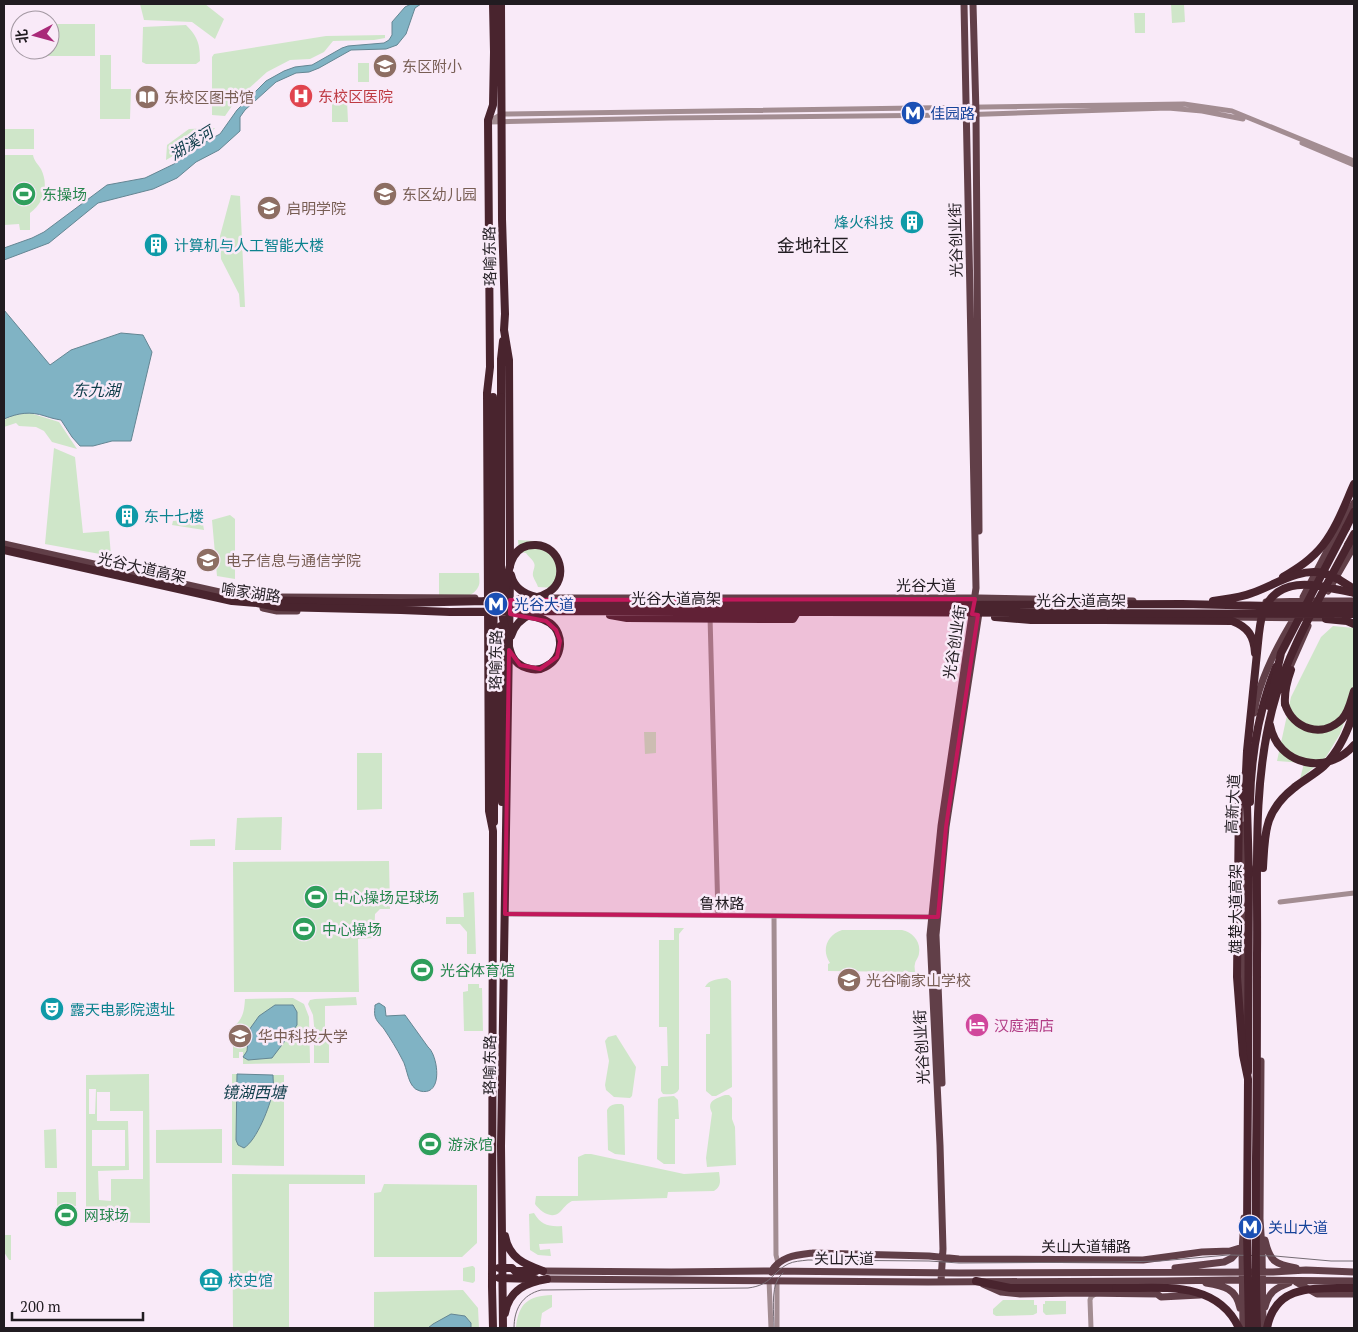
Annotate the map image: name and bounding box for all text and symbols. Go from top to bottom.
north arrow [10,10,60,60]
text: 北 [11,28,32,44]
school or university icon: 东区附小 [372,53,398,79]
place label: 东区附小 [402,56,462,76]
hospital icon: 东校区医院 [288,83,314,109]
library icon: 东校区图书馆 [134,84,160,110]
place label: 东校区医院 [318,86,393,106]
place label: 东校区图书馆 [164,87,254,107]
metro station icon: 佳园路 [900,100,926,126]
place label: 佳园路 [930,103,975,123]
water label: 湖溪河 [165,119,220,165]
sports icon: 东操场 [11,181,37,207]
school or university icon: 东区幼儿园 [372,181,398,207]
place label: 东操场 [42,184,87,204]
place label: 东区幼儿园 [402,184,477,204]
school or university icon: 启明学院 [256,195,282,221]
place label: 启明学院 [286,198,346,218]
street label: 光谷创业街 [944,202,966,278]
building icon: 烽火科技 [899,209,925,235]
place label: 烽火科技 [834,212,894,232]
street label: 珞喻东路 [478,226,500,286]
building icon: 计算机与人工智能大楼 [143,232,169,258]
district label: 金地社区 [777,233,849,257]
place label: 计算机与人工智能大楼 [174,235,324,255]
water label: 东九湖 [72,379,123,401]
building icon: 东十七楼 [114,503,140,529]
place label: 东十七楼 [144,506,204,526]
street label: 光谷大道高架 [96,547,188,587]
school or university icon: 电子信息与通信学院 [195,547,221,573]
place label: 电子信息与通信学院 [226,550,361,570]
street label: 光谷大道 [896,575,956,595]
street label: 喻家湖路 [220,578,282,606]
street label: 光谷大道高架 [631,588,721,608]
street label: 光谷大道高架 [1036,590,1126,610]
metro station icon: 光谷大道 [483,591,509,617]
place label: 光谷大道 [514,594,574,614]
street label: 光谷创业街 [938,603,970,681]
street label: 珞喻东路 [484,630,506,690]
street label: 高新大道 [1220,774,1244,834]
street label: 雄楚大道高架 [1225,864,1245,954]
sports icon: 中心操场足球场 [303,884,329,910]
place label: 中心操场足球场 [334,887,439,907]
street label: 鲁林路 [699,893,745,913]
sports icon: 中心操场 [291,916,317,942]
place label: 中心操场 [322,919,382,939]
sports icon: 光谷体育馆 [409,957,435,983]
place label: 光谷体育馆 [440,960,515,980]
school or university icon: 光谷喻家山学校 [836,967,862,993]
place label: 光谷喻家山学校 [866,970,971,990]
theatre icon: 露天电影院遗址 [39,996,65,1022]
place label: 露天电影院遗址 [70,999,175,1019]
street label: 光谷创业街 [909,1009,933,1085]
hotel icon: 汉庭酒店 [964,1012,990,1038]
place label: 汉庭酒店 [994,1015,1054,1035]
school or university icon: 华中科技大学 [227,1023,253,1049]
place label: 华中科技大学 [258,1026,348,1046]
street label: 珞喻东路 [478,1035,500,1095]
water label: 镜湖西塘 [222,1081,289,1103]
sports icon: 游泳馆 [417,1131,443,1157]
place label: 游泳馆 [448,1134,493,1154]
sports icon: 网球场 [53,1202,79,1228]
place label: 网球场 [84,1205,129,1225]
metro station icon: 关山大道 [1237,1214,1263,1240]
place label: 关山大道 [1268,1217,1328,1237]
street label: 关山大道辅路 [1041,1236,1131,1256]
street label: 关山大道 [814,1248,874,1268]
museum icon: 校史馆 [198,1267,224,1293]
place label: 校史馆 [228,1270,273,1290]
scale bar [12,1290,144,1322]
text: 200 m [20,1296,61,1316]

